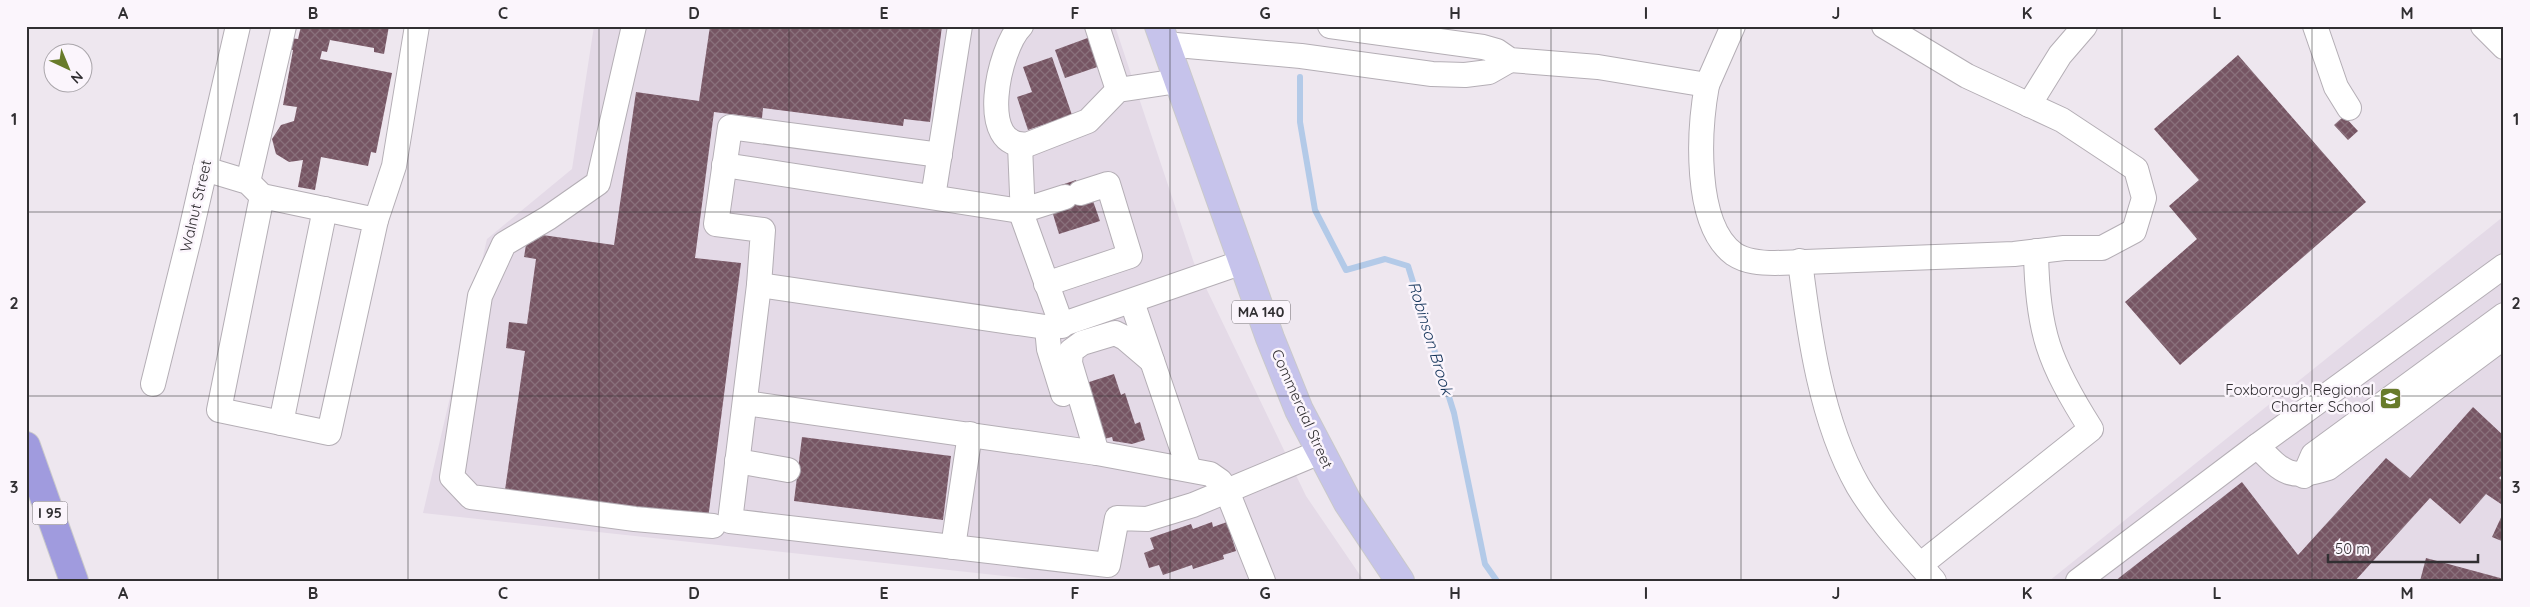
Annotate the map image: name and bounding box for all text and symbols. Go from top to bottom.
text: A [118,3,129,23]
text: B [308,3,318,23]
text: C [498,3,508,23]
text: D [688,3,700,23]
text: E [879,3,889,23]
text: F [1071,3,1080,23]
text: G [1259,3,1271,23]
text: H [1449,3,1461,23]
text: I [1644,3,1648,23]
text: J [1832,3,1840,23]
text: K [2022,3,2032,23]
text: L [2213,3,2222,23]
text: M [2400,3,2414,23]
north arrow [42,42,92,92]
text: N [67,67,87,87]
text: 1 [11,109,17,129]
text: 1 [2513,109,2519,129]
street label: Walnut Street [176,158,215,254]
water label: Robinson Brook [1404,279,1458,399]
text: 2 [9,293,19,313]
text: 2 [2511,293,2521,313]
road number: MA 140 [1232,300,1290,324]
street label: Commercial Street [1268,346,1337,471]
place label: Foxborough Regional Charter School [2225,380,2374,416]
school or university icon: Foxborough Regional Charter School [2378,387,2402,411]
text: 3 [10,477,18,497]
text: 3 [2512,477,2520,497]
road number: I 95 [32,502,68,524]
scale bar [2328,532,2478,564]
text: 50 m [2335,539,2370,558]
text: A [118,583,129,603]
text: B [308,583,318,603]
text: C [498,583,508,603]
text: D [688,583,700,603]
text: E [879,583,889,603]
text: F [1071,583,1080,603]
text: G [1259,583,1271,603]
text: H [1449,583,1461,603]
text: I [1644,583,1648,603]
text: J [1832,583,1840,603]
text: K [2022,583,2032,603]
text: L [2213,583,2222,603]
text: M [2400,583,2414,603]

